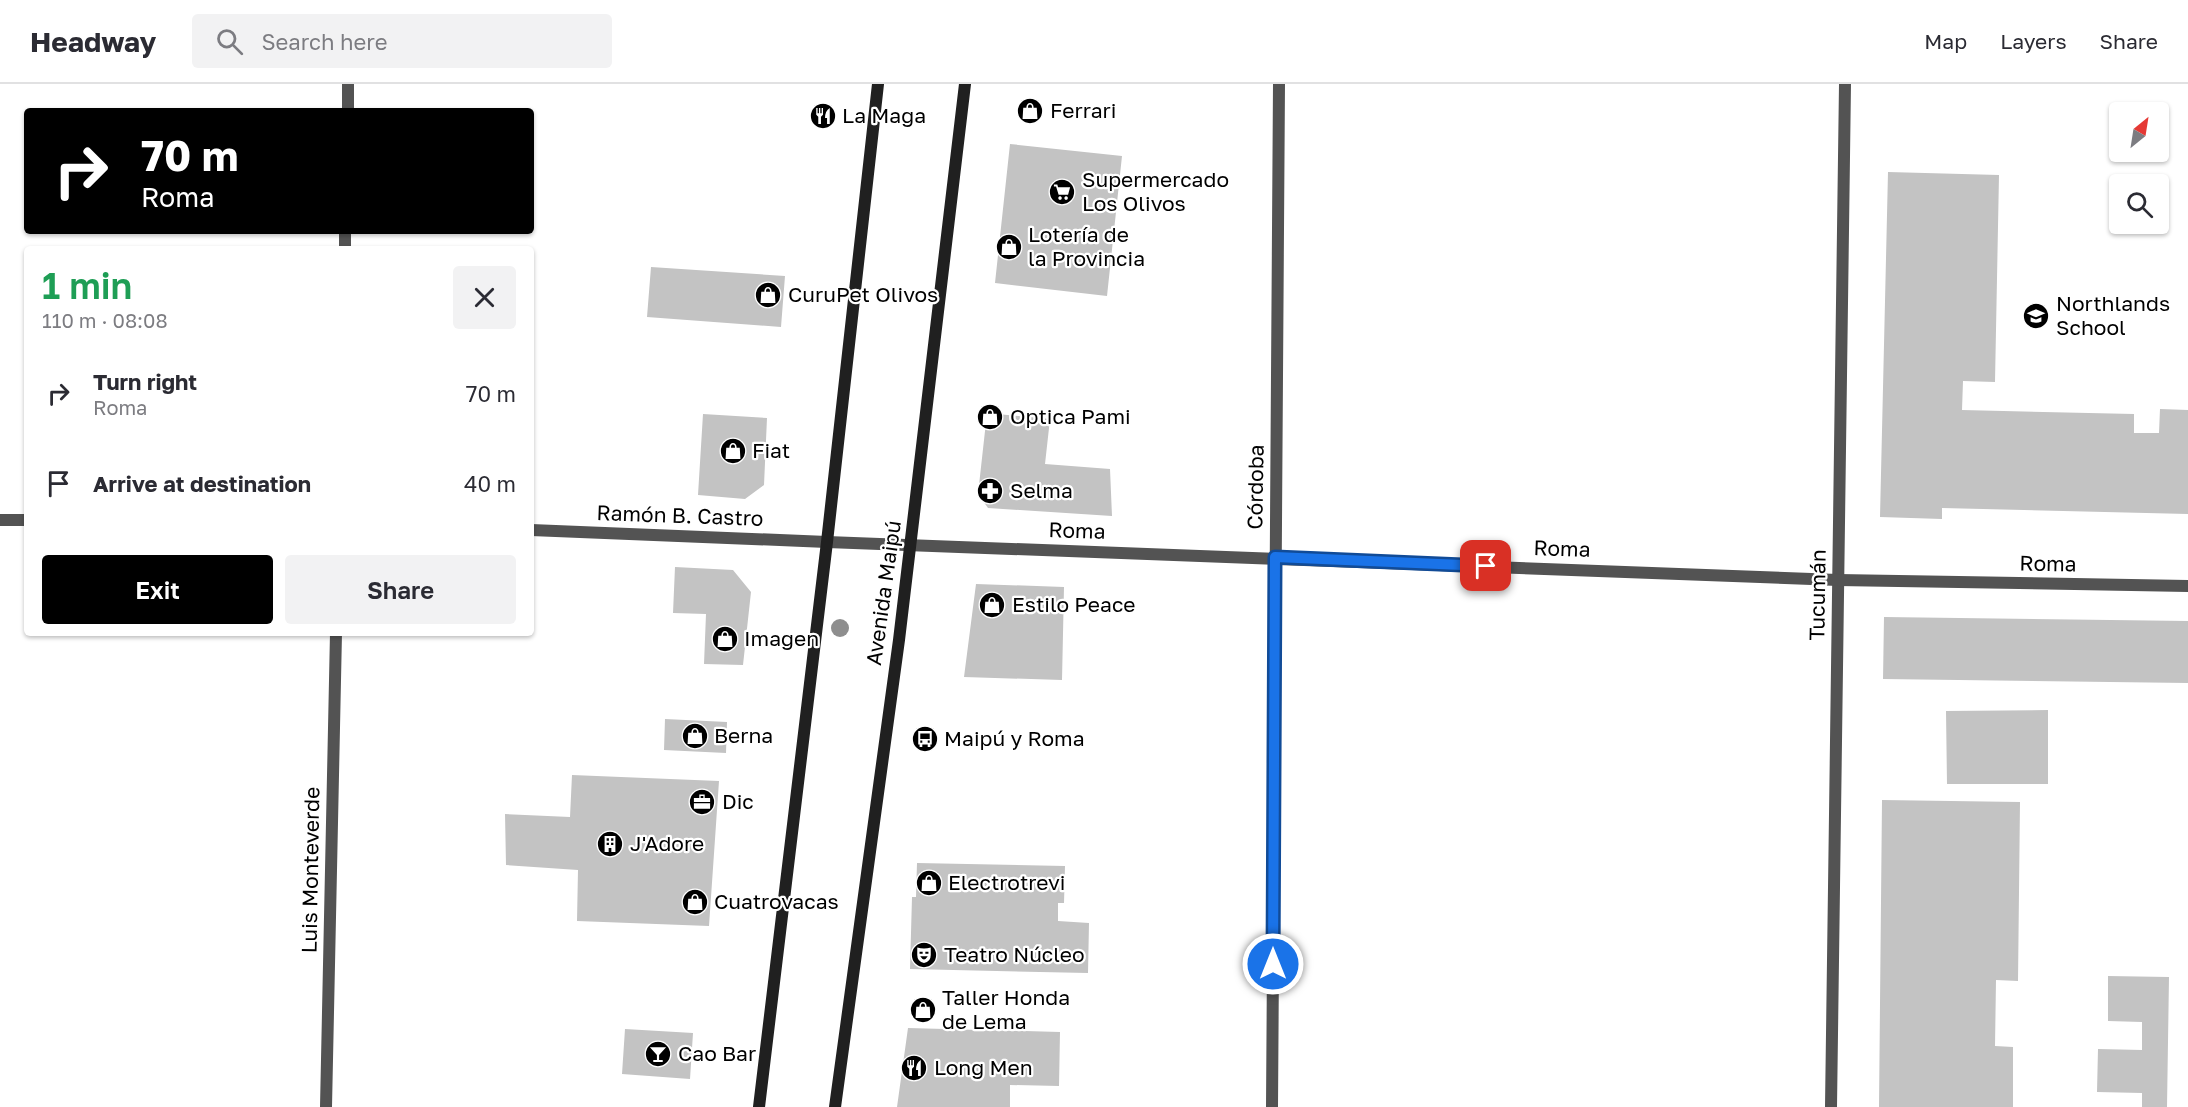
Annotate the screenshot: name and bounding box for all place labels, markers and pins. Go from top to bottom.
shop icon: Ferrari [1015,96,1045,126]
place label: Ferrari [1050,97,1116,123]
restaurant icon: La Maga [808,101,838,131]
place label: La Maga [842,102,926,128]
place label: Supermercado Los Olivos [1082,166,1229,216]
supermarket icon: Supermercado Los Olivos [1047,177,1077,207]
place label: Lotería de la Provincia [1028,221,1145,271]
shop icon: Lotería de la Provincia [994,232,1024,262]
shop icon: CuruPet Olivos [753,280,783,310]
place label: CuruPet Olivos [788,281,938,307]
place label: Northlands School [2056,290,2170,340]
school or university icon: Northlands School [2021,301,2051,331]
shop icon: Optica Pami [975,402,1005,432]
place label: Optica Pami [1010,403,1131,429]
shop icon: Fiat [718,436,748,466]
place label: Fiat [752,437,790,463]
pharmacy icon: Selma [975,476,1005,506]
place label: Selma [1010,477,1073,503]
pin [1460,540,1511,591]
shop icon: Estilo Peace [977,590,1007,620]
place label: Estilo Peace [1012,591,1136,617]
shop icon: Imagen [710,624,740,654]
place label: Imagen [744,625,819,651]
shop icon: Berna [680,721,710,751]
place label: Berna [714,722,773,748]
bus stop icon: Maipú y Roma [910,724,940,754]
place label: Maipú y Roma [944,725,1085,751]
office icon: Dic [687,787,717,817]
place label: Dic [722,788,754,814]
building icon: J'Adore [595,829,625,859]
place label: J'Adore [630,830,704,856]
shop icon: Electrotrevi [914,868,944,898]
place label: Electrotrevi [948,869,1065,895]
shop icon: Cuatrovacas [680,887,710,917]
place label: Cuatrovacas [714,888,839,914]
theatre icon: Teatro Núcleo [909,940,939,970]
place label: Teatro Núcleo [944,941,1085,967]
place label: Taller Honda de Lema [942,984,1070,1034]
shop icon: Taller Honda de Lema [908,995,938,1025]
bar icon: Cao Bar [643,1039,673,1069]
place label: Cao Bar [678,1040,756,1066]
restaurant icon: Long Men [899,1053,929,1083]
place label: Long Men [934,1054,1033,1080]

